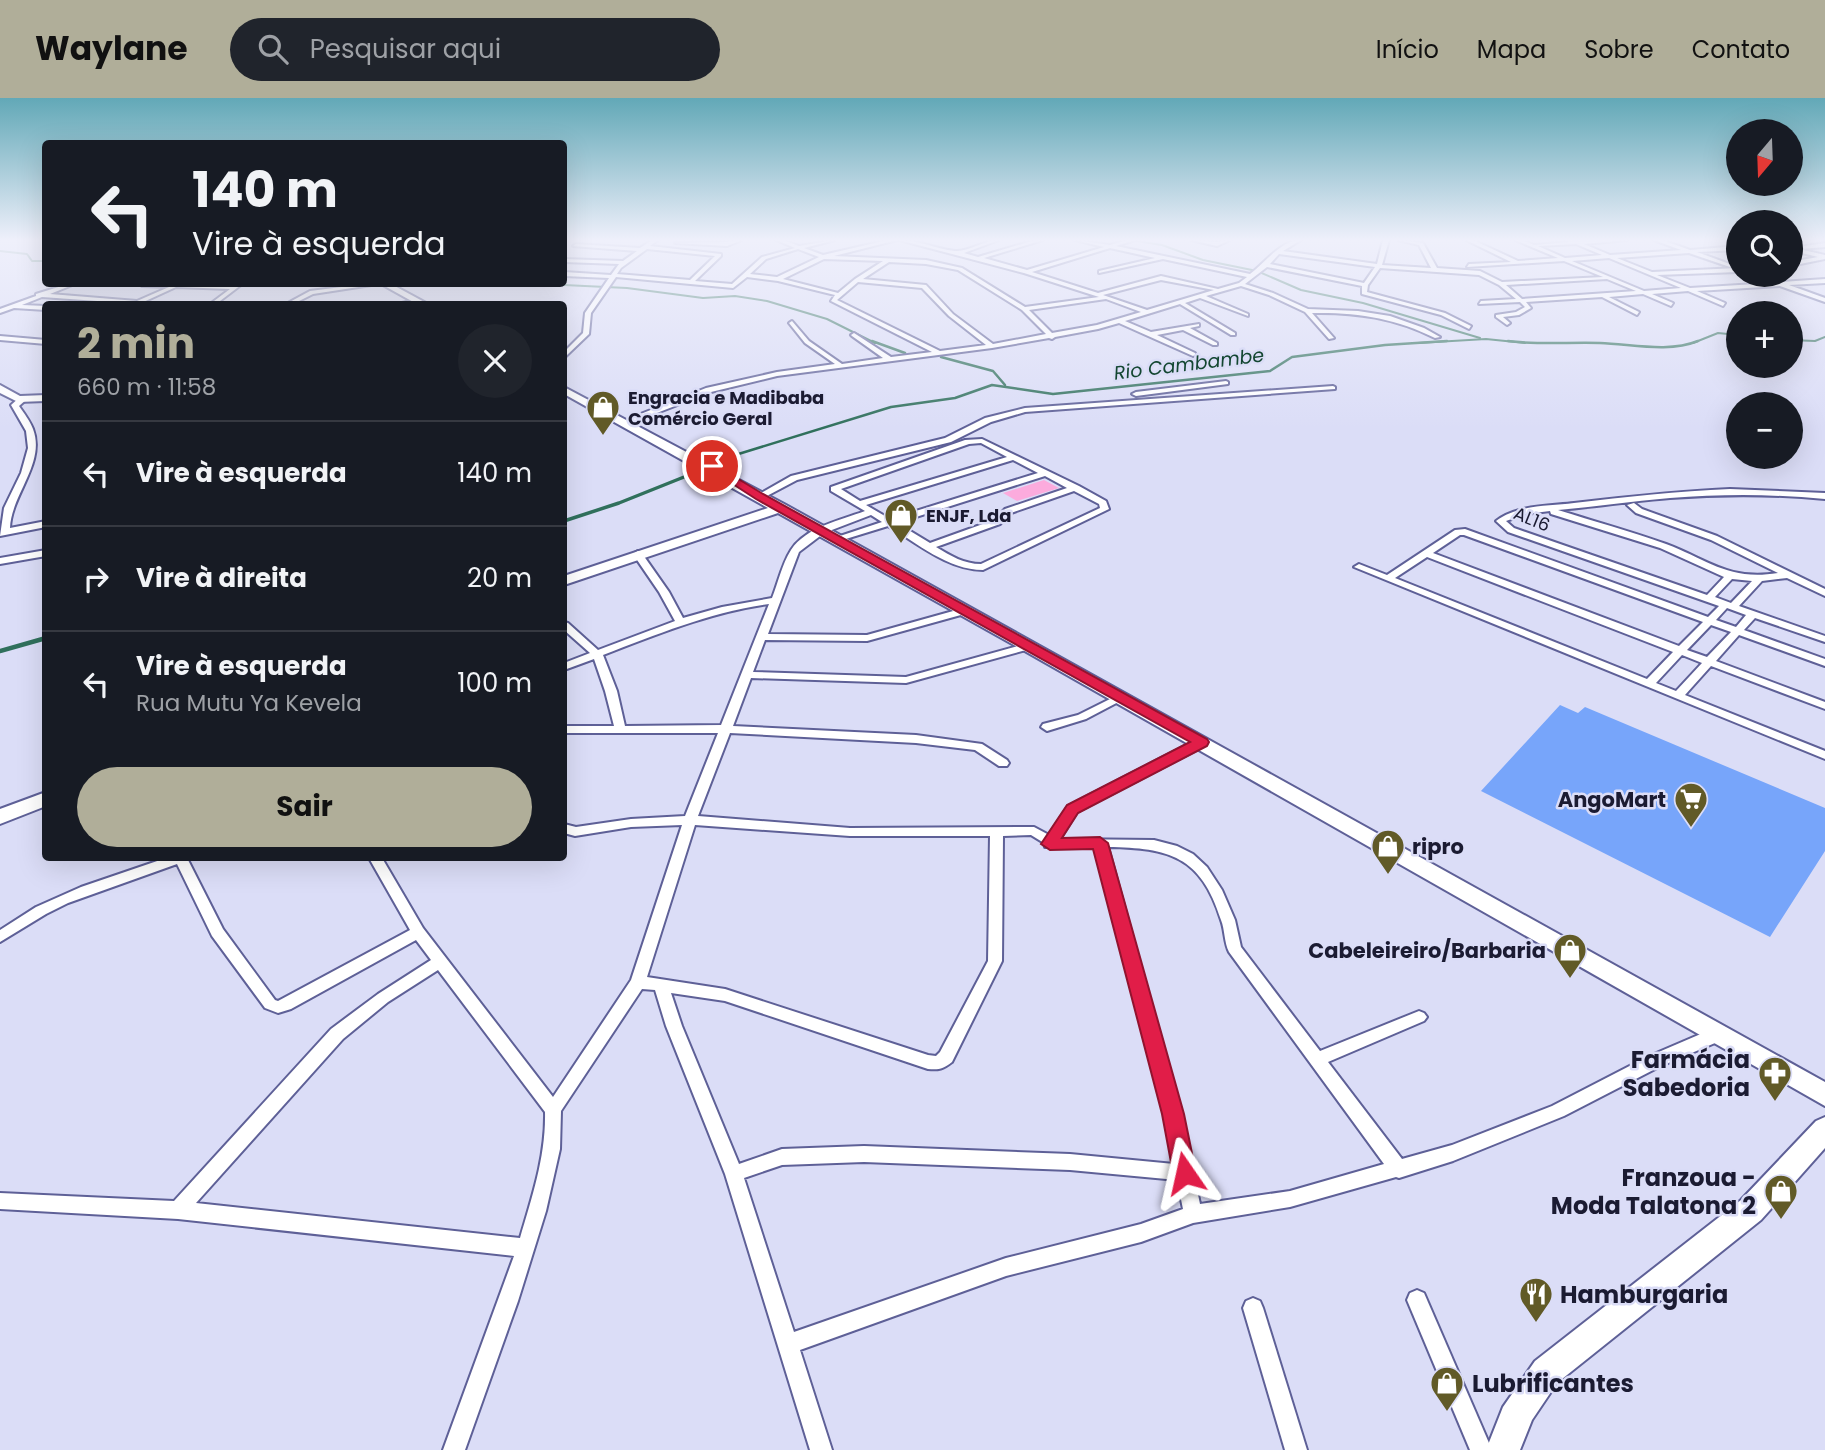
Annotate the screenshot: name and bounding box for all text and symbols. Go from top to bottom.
search box [230,18,720,81]
text: Waylane [35,25,188,72]
icon: search [254,30,292,68]
text: Pesquisar aqui [310,31,501,67]
text: Início [1376,33,1439,66]
text: Mapa [1477,33,1546,66]
text: Sobre [1584,33,1654,66]
text: Contato [1692,33,1790,66]
north arrow [1726,119,1802,196]
map controls [1726,119,1803,469]
text: 140 m [192,156,338,224]
icon: left [77,168,168,259]
button: search [1726,210,1803,287]
text: Vire à esquerda [192,221,446,266]
button: + [1726,301,1803,378]
text: 2 min [77,314,195,373]
button: close [458,324,532,398]
water label: Rio Cambambe [1112,341,1266,387]
text: 660 m · 11:58 [77,371,216,403]
place label: Engracia e Madibaba Comércio Geral [628,385,824,431]
shop icon: Engracia e Madibaba Comércio Geral [584,388,622,437]
button: − [1726,392,1803,469]
pin [682,436,742,496]
icon: arrive [693,447,731,485]
icon: left [77,455,115,493]
text: Vire à esquerda [136,455,347,491]
text: 140 m [457,455,532,491]
shop icon: ENJF, Lda [882,496,920,545]
street label: AL16 [1510,500,1554,538]
place label: ENJF, Lda [926,503,1012,528]
icon: right [77,560,115,598]
text: Vire à direita [136,560,307,596]
text: 20 m [467,560,532,596]
text: Vire à esquerda [136,648,347,684]
icon: left [77,665,115,703]
text: 100 m [457,665,532,701]
text: Rua Mutu Ya Kevela [136,687,362,719]
button: Sair [77,767,532,847]
supermarket icon: AngoMart [1672,780,1710,829]
place label: AngoMart [1558,785,1666,814]
shop icon: ripro [1369,827,1407,876]
place label: ripro [1412,832,1464,861]
shop icon: Cabeleireiro/Barbaria [1551,931,1589,980]
place label: Cabeleireiro/Barbaria [1308,936,1546,965]
place label: Farmácia Sabedoria [1623,1043,1750,1104]
pharmacy icon: Farmácia Sabedoria [1756,1054,1794,1103]
position arrow [1148,1136,1222,1210]
place label: Franzoua - Moda Talatona 2 [1551,1161,1756,1222]
shop icon: Franzoua - Moda Talatona 2 [1762,1172,1800,1221]
restaurant icon: Hamburgaria [1517,1275,1555,1324]
place label: Hamburgaria [1560,1278,1728,1311]
shop icon: Lubrificantes [1428,1364,1466,1413]
place label: Lubrificantes [1472,1367,1634,1400]

